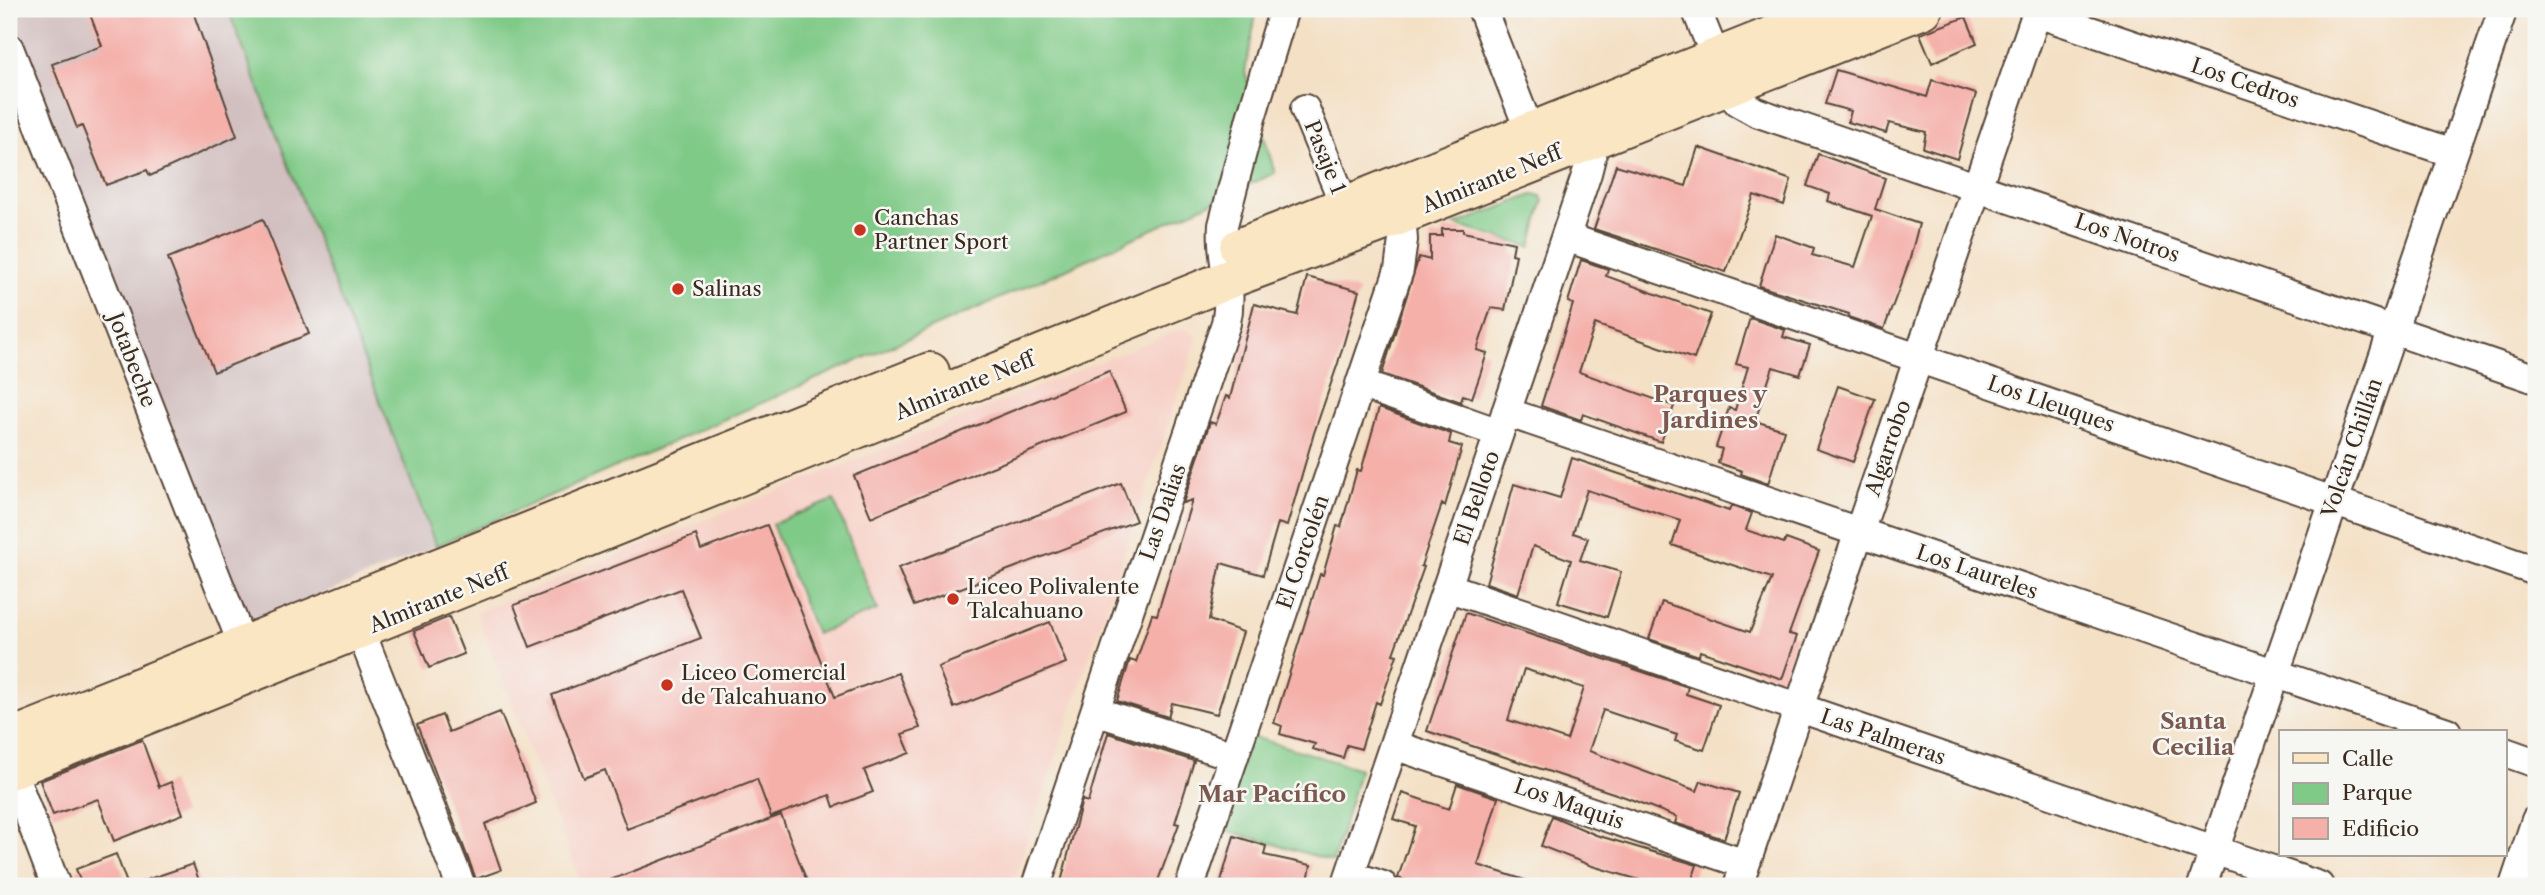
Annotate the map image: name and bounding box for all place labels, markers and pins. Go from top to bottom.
place label: Canchas Partner Sport [874,205,1009,254]
marker: Canchas Partner Sport [852,222,868,238]
place label: Salinas [692,276,762,301]
marker: Salinas [670,281,686,297]
place label: Liceo Polivalente Talcahuano [967,574,1139,623]
marker: Liceo Polivalente Talcahuano [945,591,961,607]
place label: Liceo Comercial de Talcahuano [681,660,846,709]
marker: Liceo Comercial de Talcahuano [659,677,675,693]

